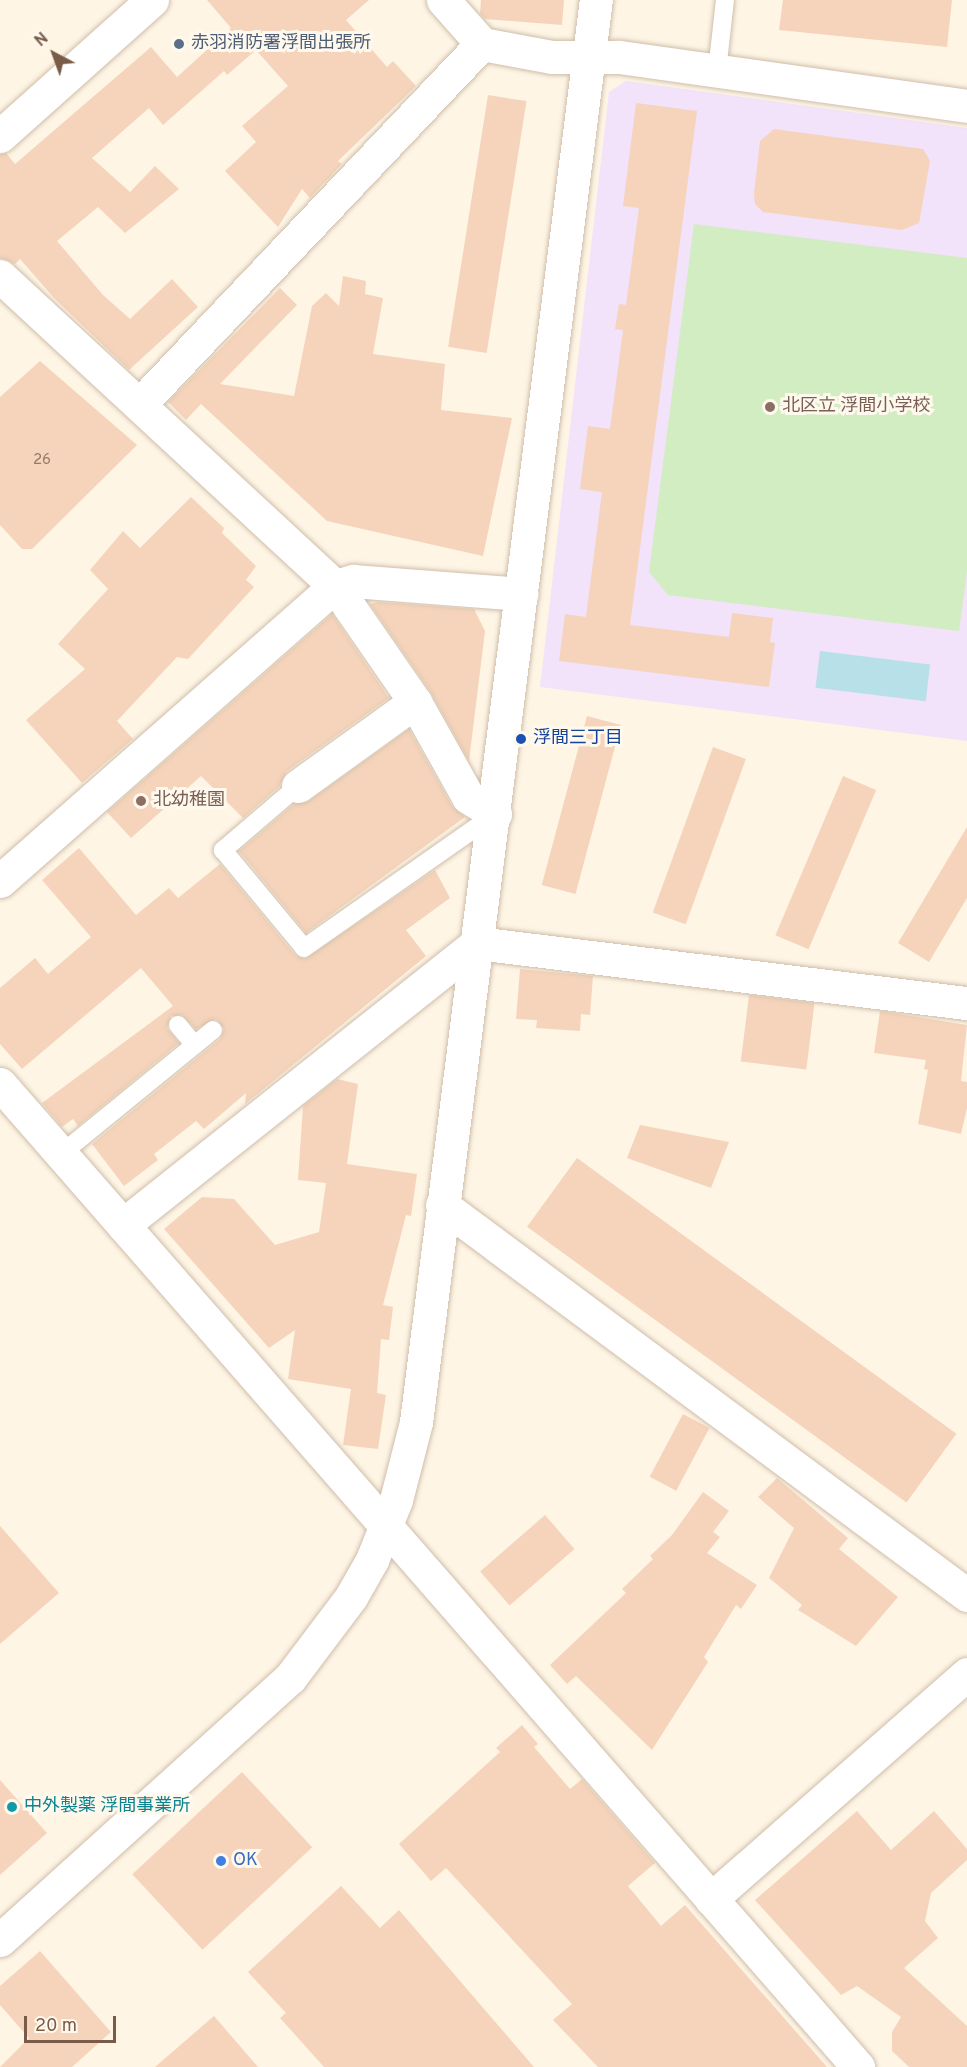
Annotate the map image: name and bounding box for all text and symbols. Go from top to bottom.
north arrow [24,24,84,84]
text: N [31,29,53,52]
place label: 赤羽消防署浮間出張所 [191,33,371,55]
marker: 赤羽消防署浮間出張所 [172,37,186,51]
place label: 北区立 浮間小学校 [782,396,930,418]
marker: 北区立 浮間小学校 [763,400,777,414]
house number: 26 [33,452,51,470]
place label: 浮間三丁目 [533,728,623,750]
marker: 浮間三丁目 [514,732,528,746]
place label: 北幼稚園 [153,790,225,812]
marker: 北幼稚園 [134,794,148,808]
place label: 中外製薬 浮間事業所 [24,1796,190,1818]
marker: 中外製薬 浮間事業所 [5,1800,19,1814]
place label: OK [233,1850,258,1872]
marker: OK [214,1854,228,1868]
scale bar [27,2004,118,2042]
text: 20 m [35,2015,77,2038]

